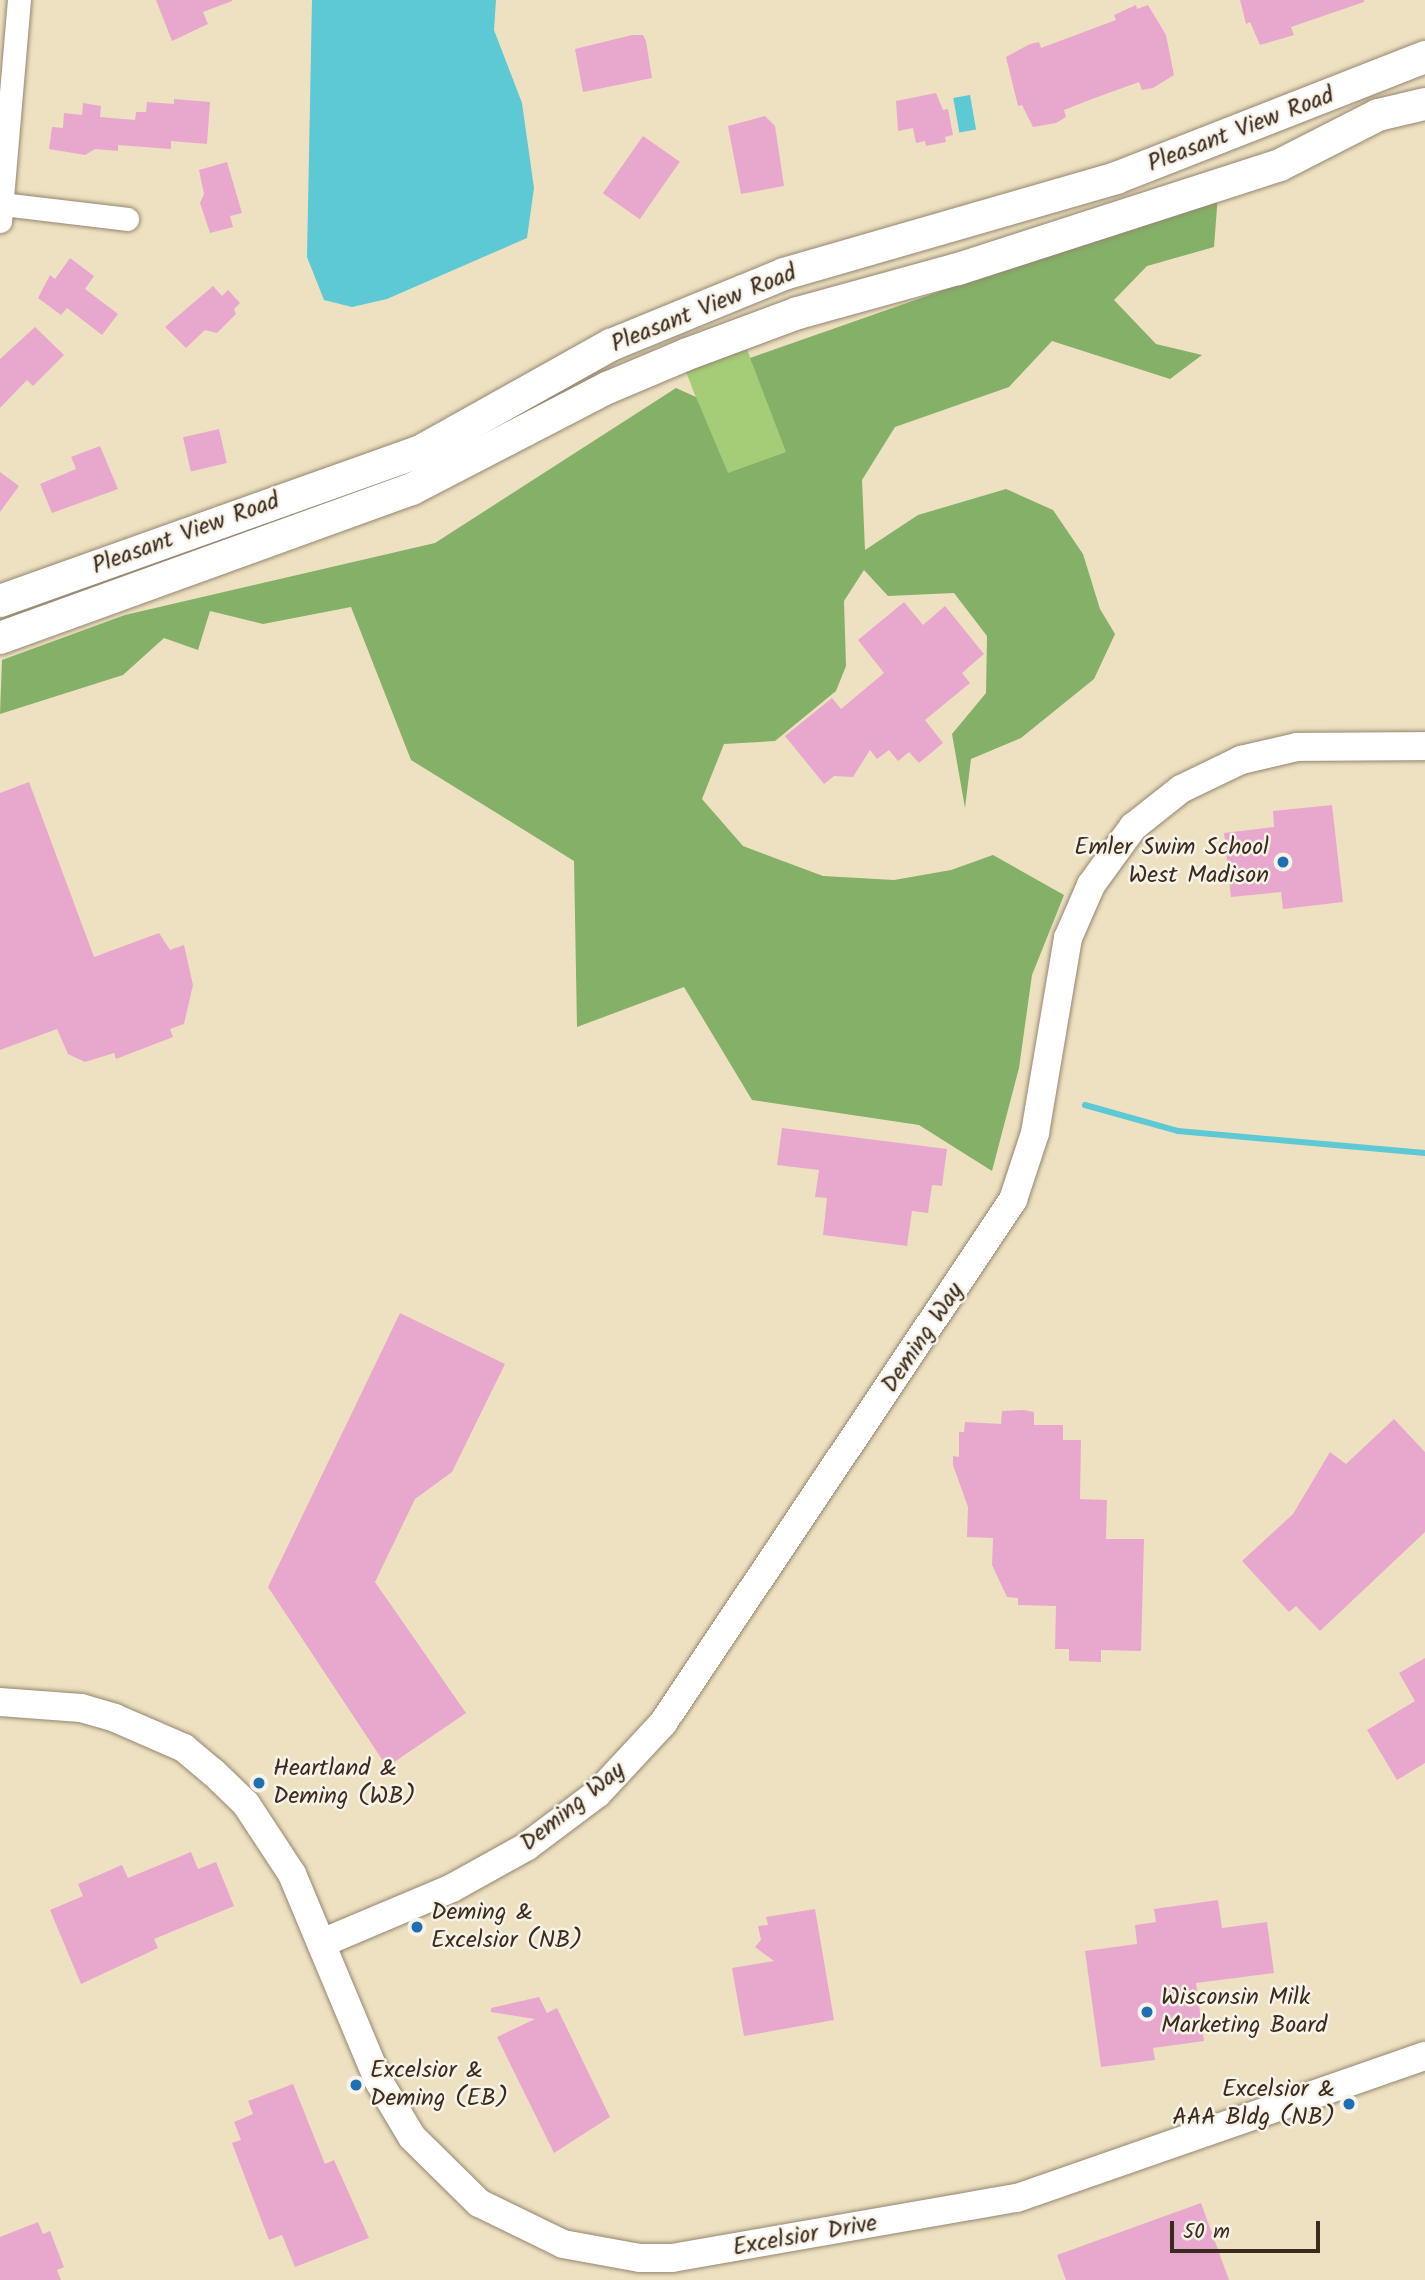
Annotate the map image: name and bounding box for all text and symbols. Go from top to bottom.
street label: Pleasant View Road [1144,81,1338,179]
street label: Pleasant View Road [607,259,801,359]
street label: Pleasant View Road [88,487,284,581]
place label: Emler Swim School West Madison [1074,834,1269,890]
marker: Emler Swim School West Madison [1275,854,1291,870]
street label: Deming Way [876,1278,970,1398]
place label: Heartland & Deming (WB) [273,1755,416,1811]
street label: Deming Way [515,1756,631,1858]
marker: Heartland & Deming (WB) [251,1775,267,1791]
place label: Deming & Excelsior (NB) [431,1899,582,1955]
marker: Deming & Excelsior (NB) [409,1919,425,1935]
place label: Wisconsin Milk Marketing Board [1161,1984,1327,2040]
marker: Wisconsin Milk Marketing Board [1139,2004,1155,2020]
place label: Excelsior & Deming (EB) [370,2057,508,2113]
place label: Excelsior & AAA Bldg (NB) [1172,2076,1335,2132]
marker: Excelsior & Deming (EB) [348,2077,364,2093]
marker: Excelsior & AAA Bldg (NB) [1341,2096,1357,2112]
scale bar [1173,2206,1324,2250]
street label: Excelsior Drive [731,2209,879,2263]
text: 50 m [1183,2216,1230,2249]

